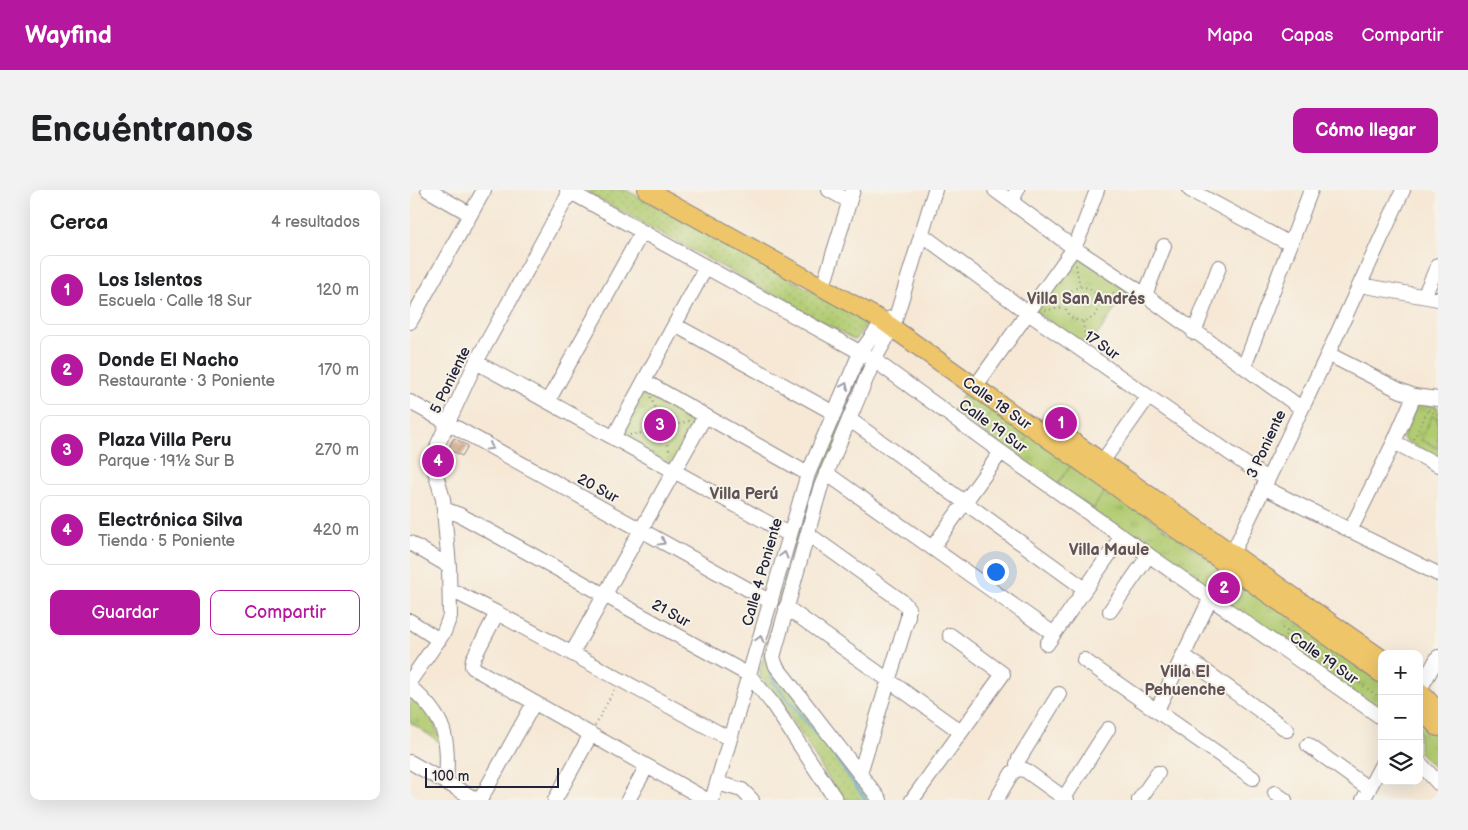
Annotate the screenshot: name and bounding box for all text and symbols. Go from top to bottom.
text: Wayfind [25,21,112,50]
text: Mapa [1207,25,1253,46]
text: Capas [1281,25,1334,46]
text: Compartir [1362,25,1443,46]
button: Cómo llegar [1293,108,1438,153]
text: Encuéntranos [30,109,253,152]
text: Cerca [50,210,108,235]
text: 4 resultados [271,213,360,232]
text: Los Islentos [98,269,202,292]
text: 1 [64,281,70,300]
text: 120 m [316,281,359,300]
district label: Villa San Andrés [1027,290,1145,309]
text: Escuela · Calle 18 Sur [98,292,251,311]
street label: 17 Sur [1080,326,1124,365]
street label: 5 Poniente [426,343,475,417]
text: Donde El Nacho [98,349,239,372]
text: 2 [62,361,72,380]
text: 170 m [318,361,359,380]
text: Restaurante · 3 Poniente [98,372,275,391]
street label: Calle 18 Sur [959,373,1035,434]
one-way arrow [840,383,850,391]
street label: Calle 19 Sur [955,395,1031,458]
pin: 1 [1045,404,1077,442]
pin: 3 [644,406,676,444]
street label: 3 Poniente [1242,407,1291,481]
text: Plaza Villa Peru [98,429,232,452]
one-way arrow [484,440,493,450]
text: 3 [62,441,72,460]
text: 270 m [315,441,359,460]
pin: 4 [422,442,454,480]
text: Parque · 19½ Sur B [98,452,234,471]
street label: 20 Sur [574,469,622,508]
district label: Villa Perú [710,485,779,504]
text: Electrónica Silva [98,509,243,532]
street label: Calle 4 Poniente [738,516,787,628]
text: 4 [62,521,72,540]
text: 420 m [313,521,359,540]
text: Tienda · 5 Poniente [98,532,235,551]
one-way arrow [657,536,666,546]
district label: Villa Maule [1069,541,1149,560]
one-way arrow [778,551,789,560]
your location [983,559,1009,585]
pin: 2 [1208,569,1240,607]
button: Guardar [50,590,200,635]
button: Compartir [210,590,360,635]
street label: 21 Sur [648,595,694,632]
street label: Calle 19 Sur [1286,628,1362,689]
one-way arrow [754,634,765,643]
map controls [1378,650,1423,785]
button: + [1378,650,1423,695]
district label: Villa El Pehuenche [1145,663,1225,700]
button: − [1378,695,1423,740]
button: layers [1378,740,1423,785]
scale bar [425,765,559,788]
text: 100 m [432,768,469,785]

